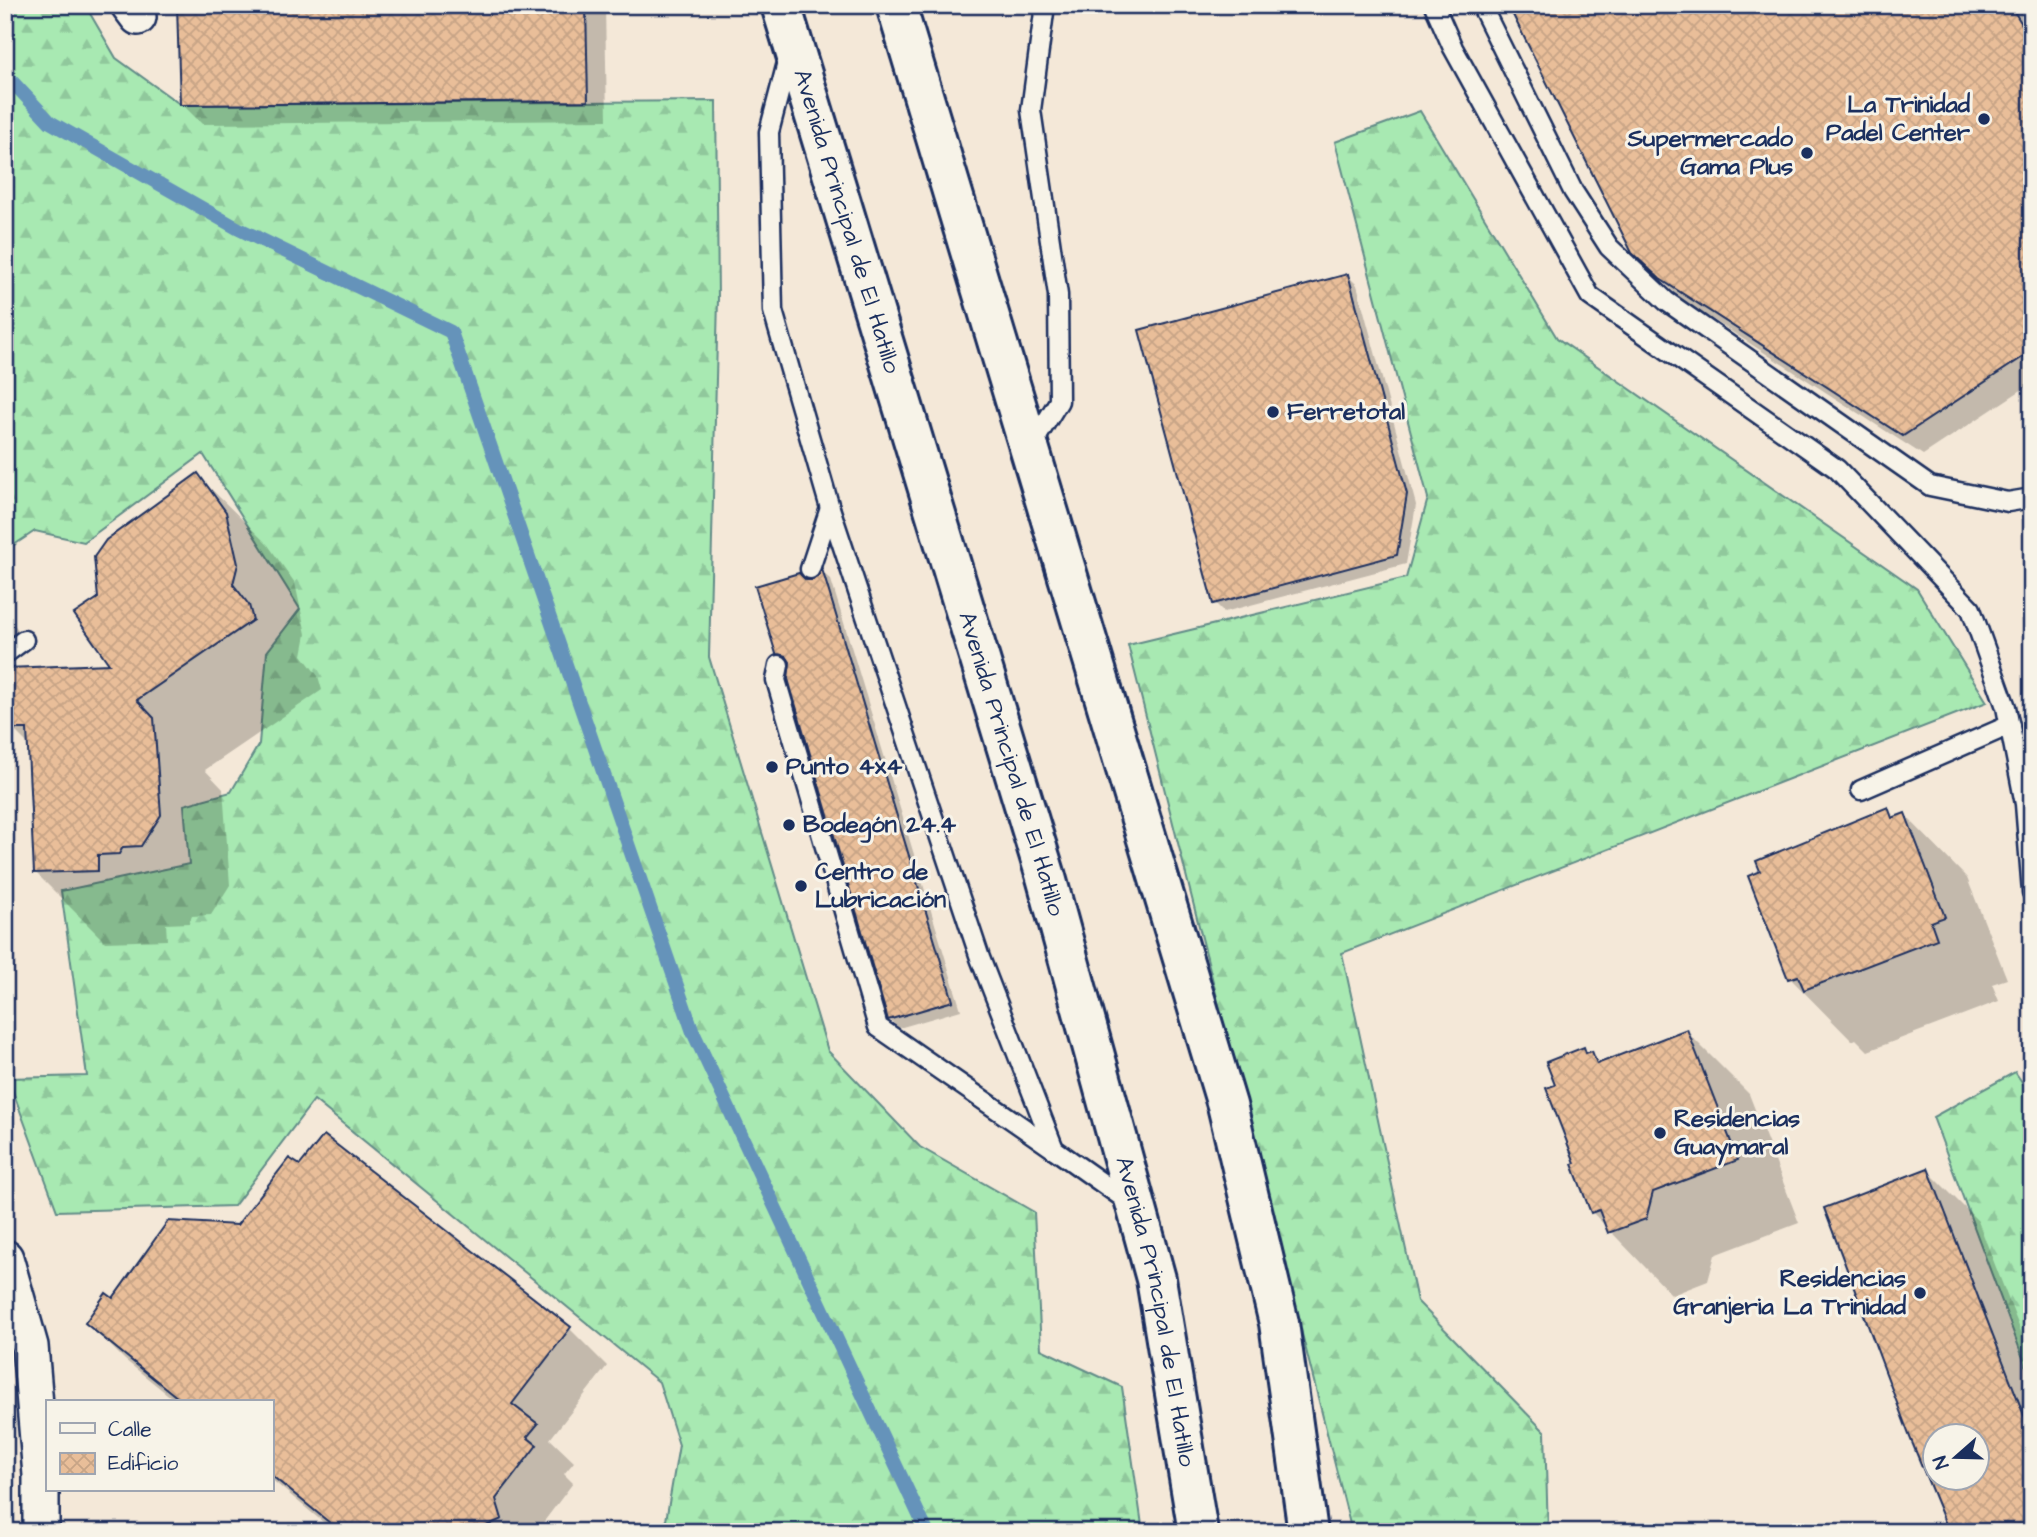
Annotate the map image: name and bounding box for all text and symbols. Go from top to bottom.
street label: Avenida Principal de El Hatillo [784,65,909,378]
place label: La Trinidad Padel Center [1826,88,1971,150]
marker: La Trinidad Padel Center [1976,111,1992,127]
place label: Supermercado Gama Plus [1627,122,1793,184]
marker: Supermercado Gama Plus [1799,145,1815,161]
place label: Ferretotal [1287,395,1405,429]
marker: Ferretotal [1265,404,1281,420]
street label: Avenida Principal de El Hatillo [949,608,1073,920]
place label: Punto 4x4 [786,750,903,784]
marker: Punto 4x4 [764,759,780,775]
place label: Bodegón 24.4 [803,808,957,843]
marker: Bodegón 24.4 [781,817,797,833]
place label: Centro de Lubricación [815,855,946,917]
marker: Centro de Lubricación [793,878,809,894]
place label: Residencias Guaymaral [1674,1102,1800,1166]
marker: Residencias Guaymaral [1652,1125,1668,1141]
street label: Avenida Principal de El Hatillo [1106,1153,1204,1470]
place label: Residencias Granjeria La Trinidad [1673,1262,1907,1324]
marker: Residencias Granjeria La Trinidad [1912,1285,1928,1301]
legend [46,1400,273,1492]
text: Calle [108,1415,152,1444]
north arrow [1922,1422,1992,1492]
text: Edificio [108,1449,178,1478]
text: N [1927,1452,1956,1473]

